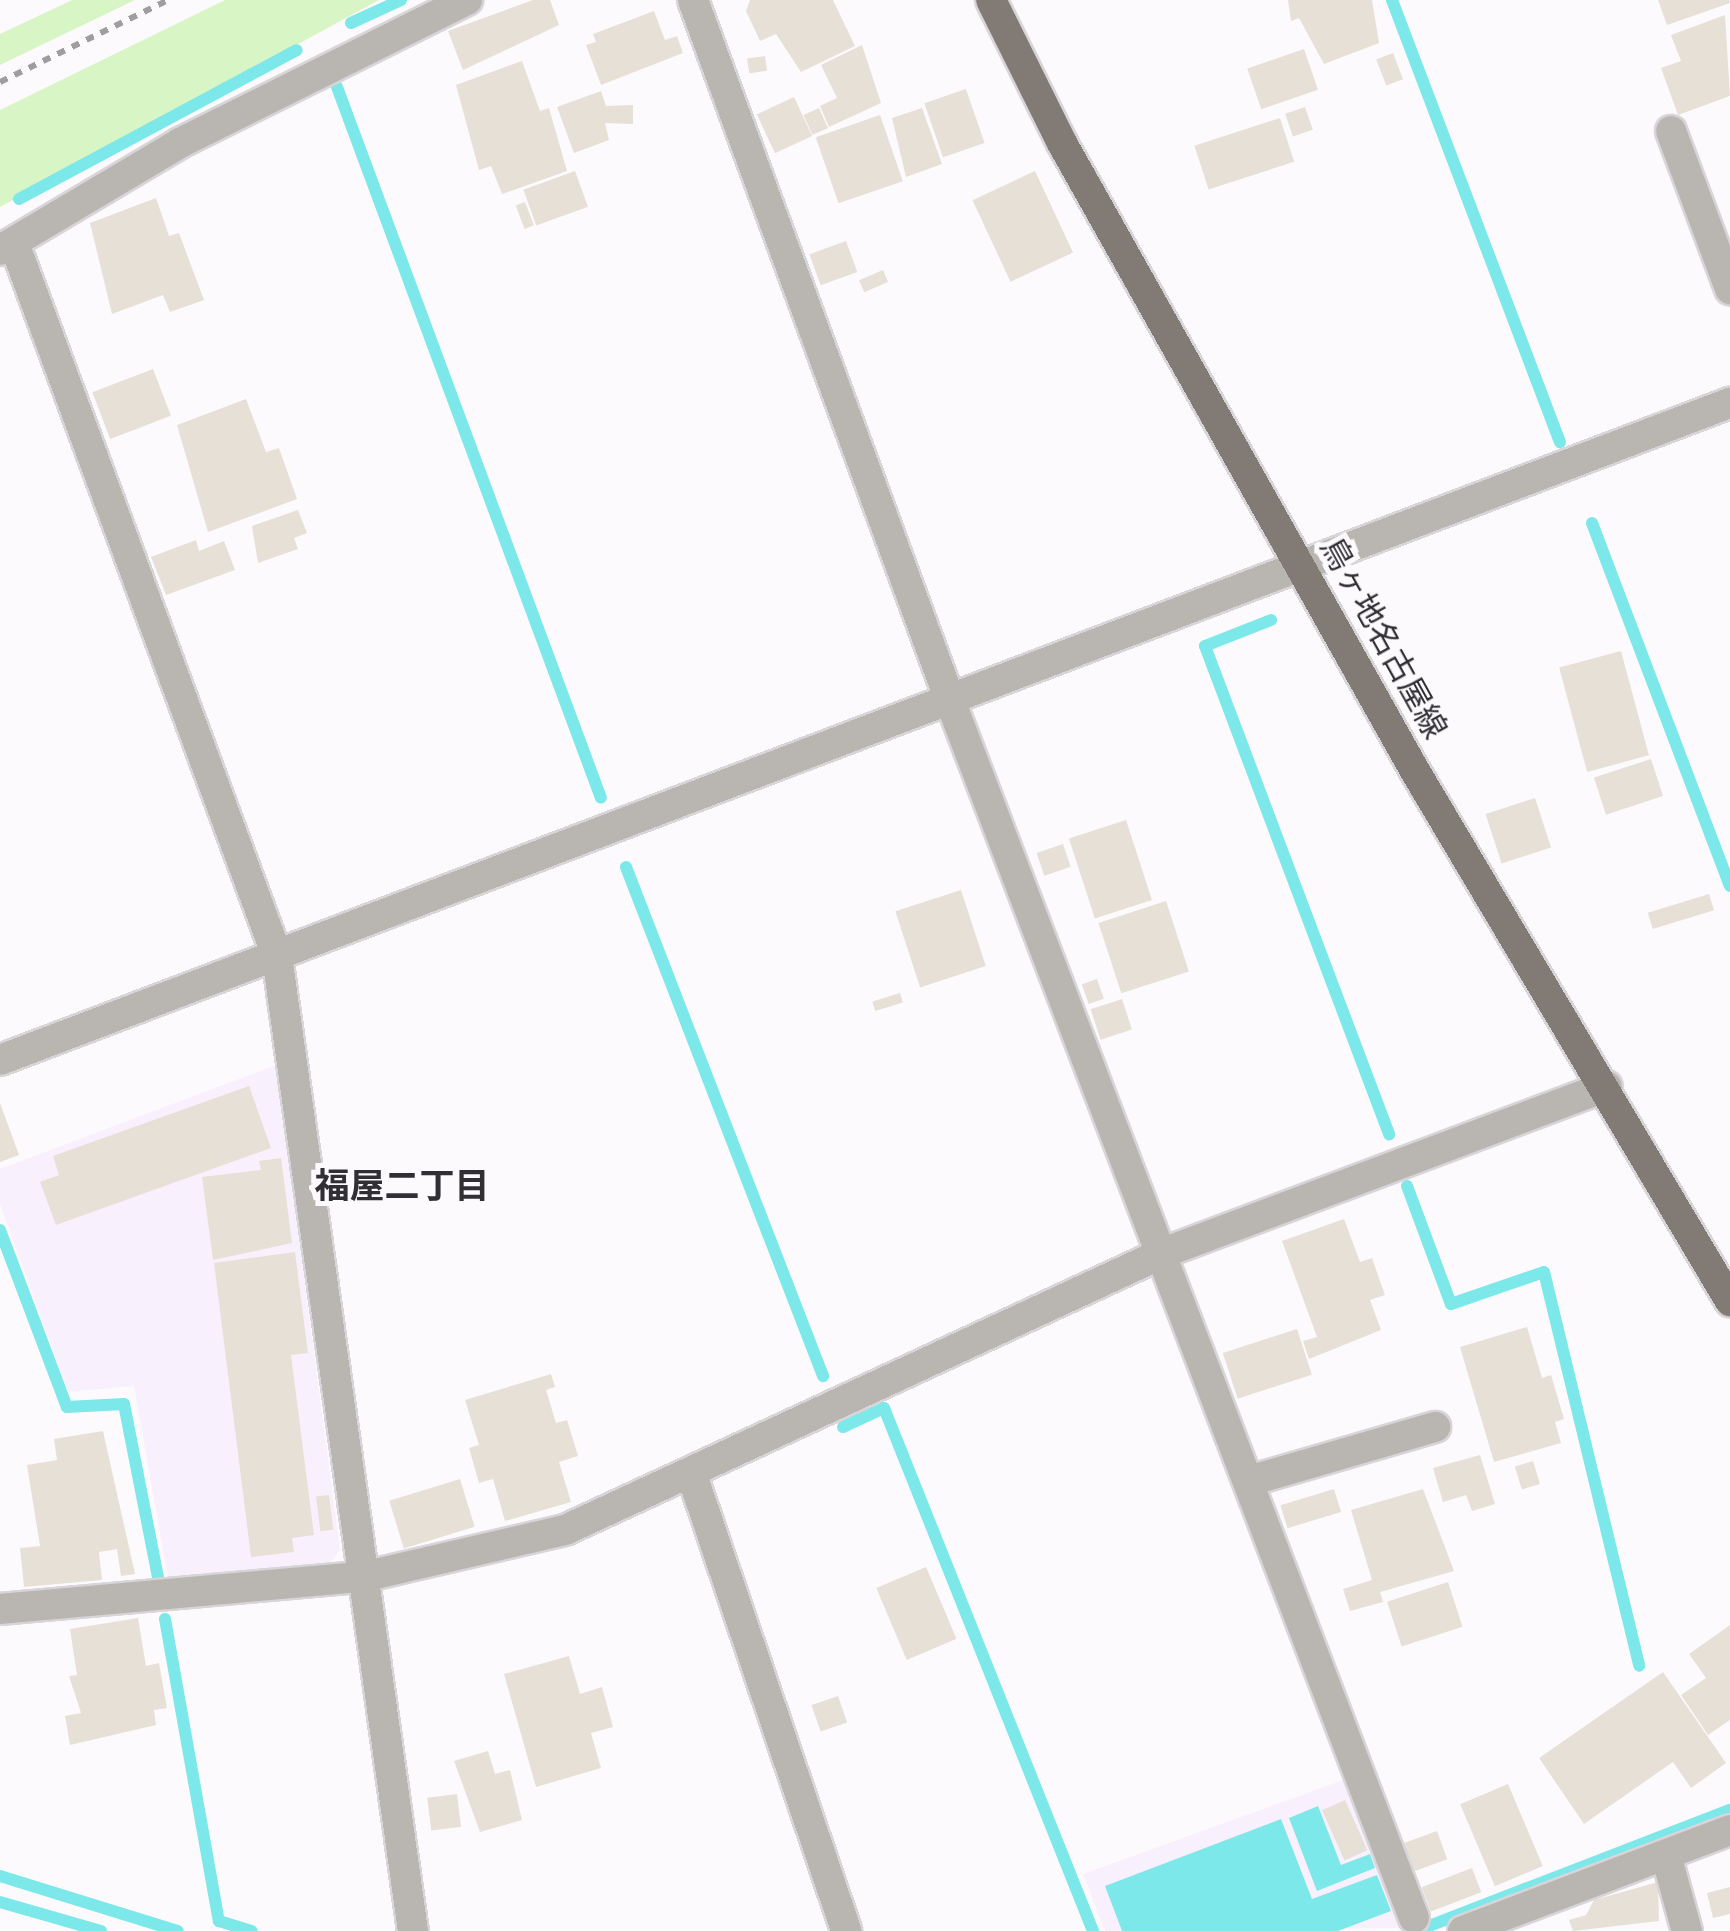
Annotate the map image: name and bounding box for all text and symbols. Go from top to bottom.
street label: 鳥ヶ地名古屋線 [1311,532,1453,746]
district label: 福屋二丁目 [315,1167,489,1209]

